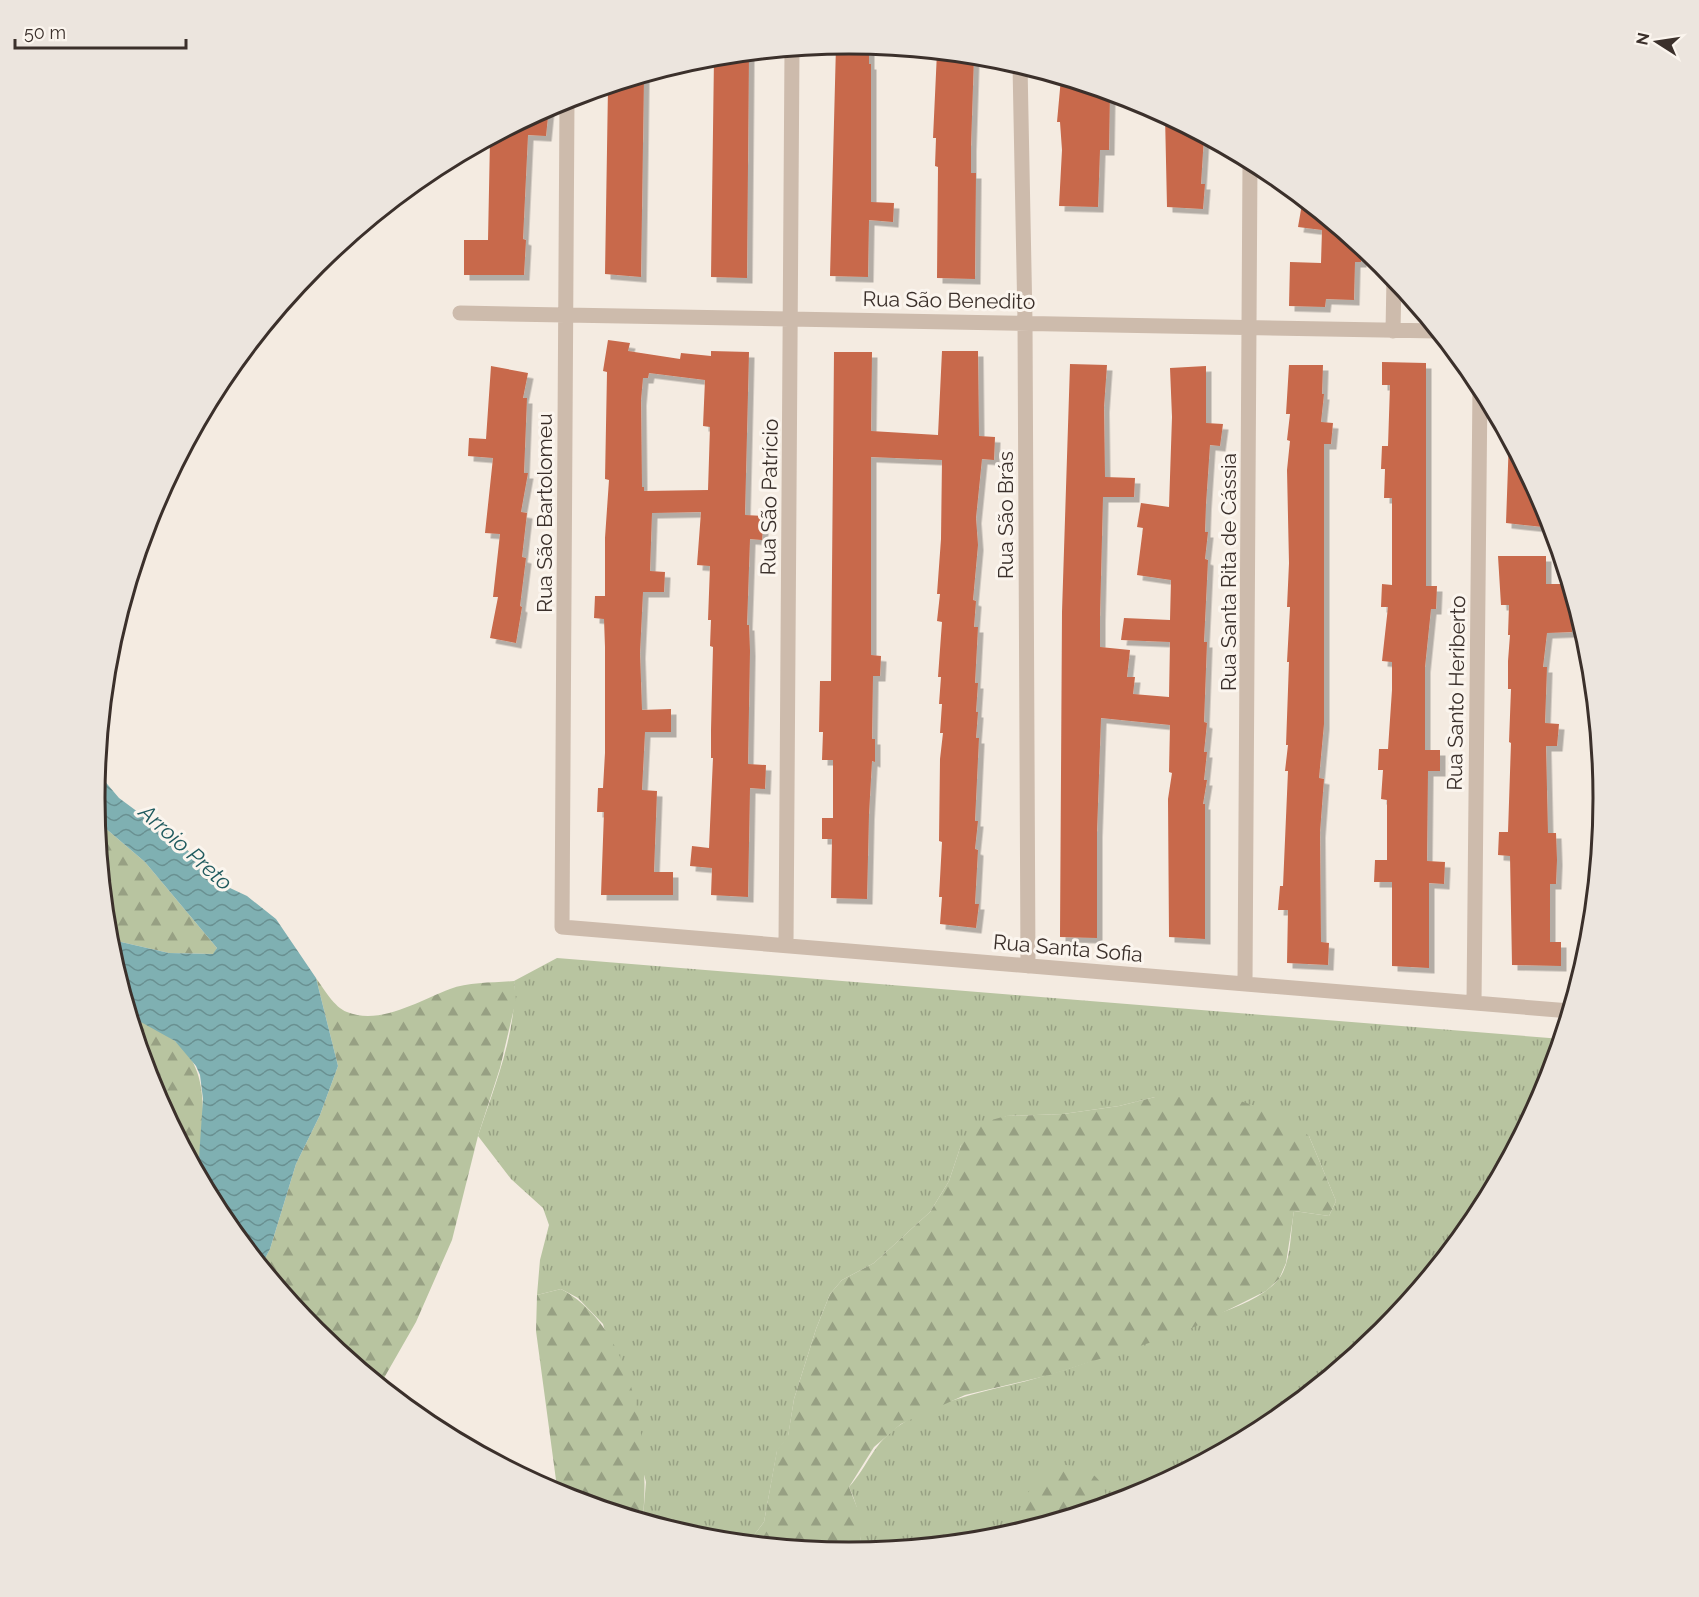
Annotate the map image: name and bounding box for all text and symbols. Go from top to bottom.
scale bar [15,12,186,50]
north arrow [1627,12,1687,72]
text: 50 m [24,22,66,43]
text: N [1632,31,1653,47]
street label: Rua São Benedito [862,286,1036,314]
street label: Rua São Bartolomeu [532,413,557,613]
street label: Rua São Patrício [755,418,783,576]
street label: Rua São Brás [993,451,1018,579]
street label: Rua Santa Rita de Cássia [1216,453,1241,691]
street label: Rua Santo Heriberto [1442,595,1470,791]
water label: Arroio Preto [133,798,238,895]
street label: Rua Santa Sofia [992,929,1144,967]

